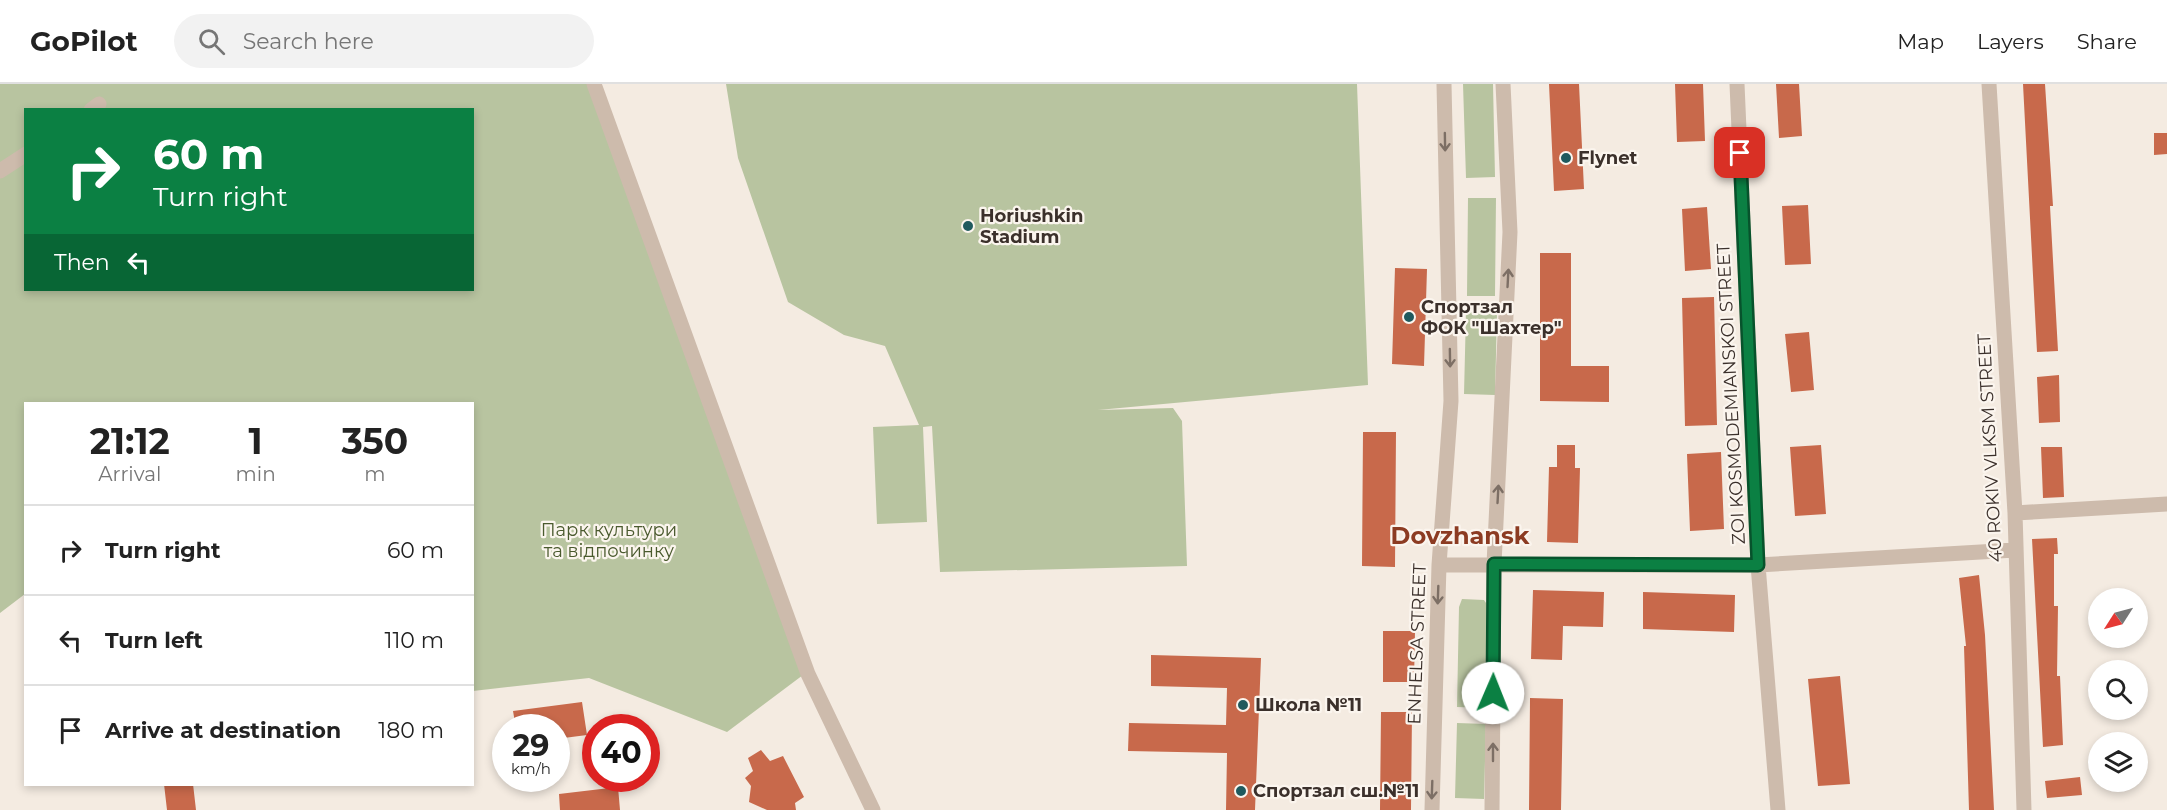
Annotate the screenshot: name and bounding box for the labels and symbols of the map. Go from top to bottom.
pin [1714,127,1765,178]
one-way arrow [1439,132,1451,152]
place label: Flynet [1578,147,1638,169]
marker: Flynet [1559,151,1573,165]
place label: Horiushkin Stadium [980,205,1083,248]
marker: Horiushkin Stadium [961,219,975,233]
street label: ZOI KOSMODEMIANSKOI STREET [1712,242,1750,545]
one-way arrow [1503,268,1514,288]
place label: Спортзал ФОК "Шахтер" [1421,296,1562,339]
marker: Спортзал ФОК "Шахтер" [1402,310,1416,324]
street label: 40 ROKIV VLKSM STREET [1973,332,2007,563]
one-way arrow [1444,348,1456,368]
one-way arrow [1492,484,1503,504]
park label: Парк культури та відпочинку [541,519,677,562]
district label: Dovzhansk [1391,521,1530,550]
street label: ENHELSA STREET [1403,562,1431,725]
one-way arrow [1432,584,1444,604]
north arrow [2088,588,2148,648]
position arrow [1461,661,1525,725]
place label: Школа №11 [1255,694,1362,716]
marker: Школа №11 [1236,698,1250,712]
speed limit sign: 40 [582,714,660,792]
one-way arrow [1487,742,1499,762]
one-way arrow [1427,779,1438,799]
place label: Спортзал сш.№11 [1253,780,1419,802]
marker: Спортзал сш.№11 [1234,784,1248,798]

